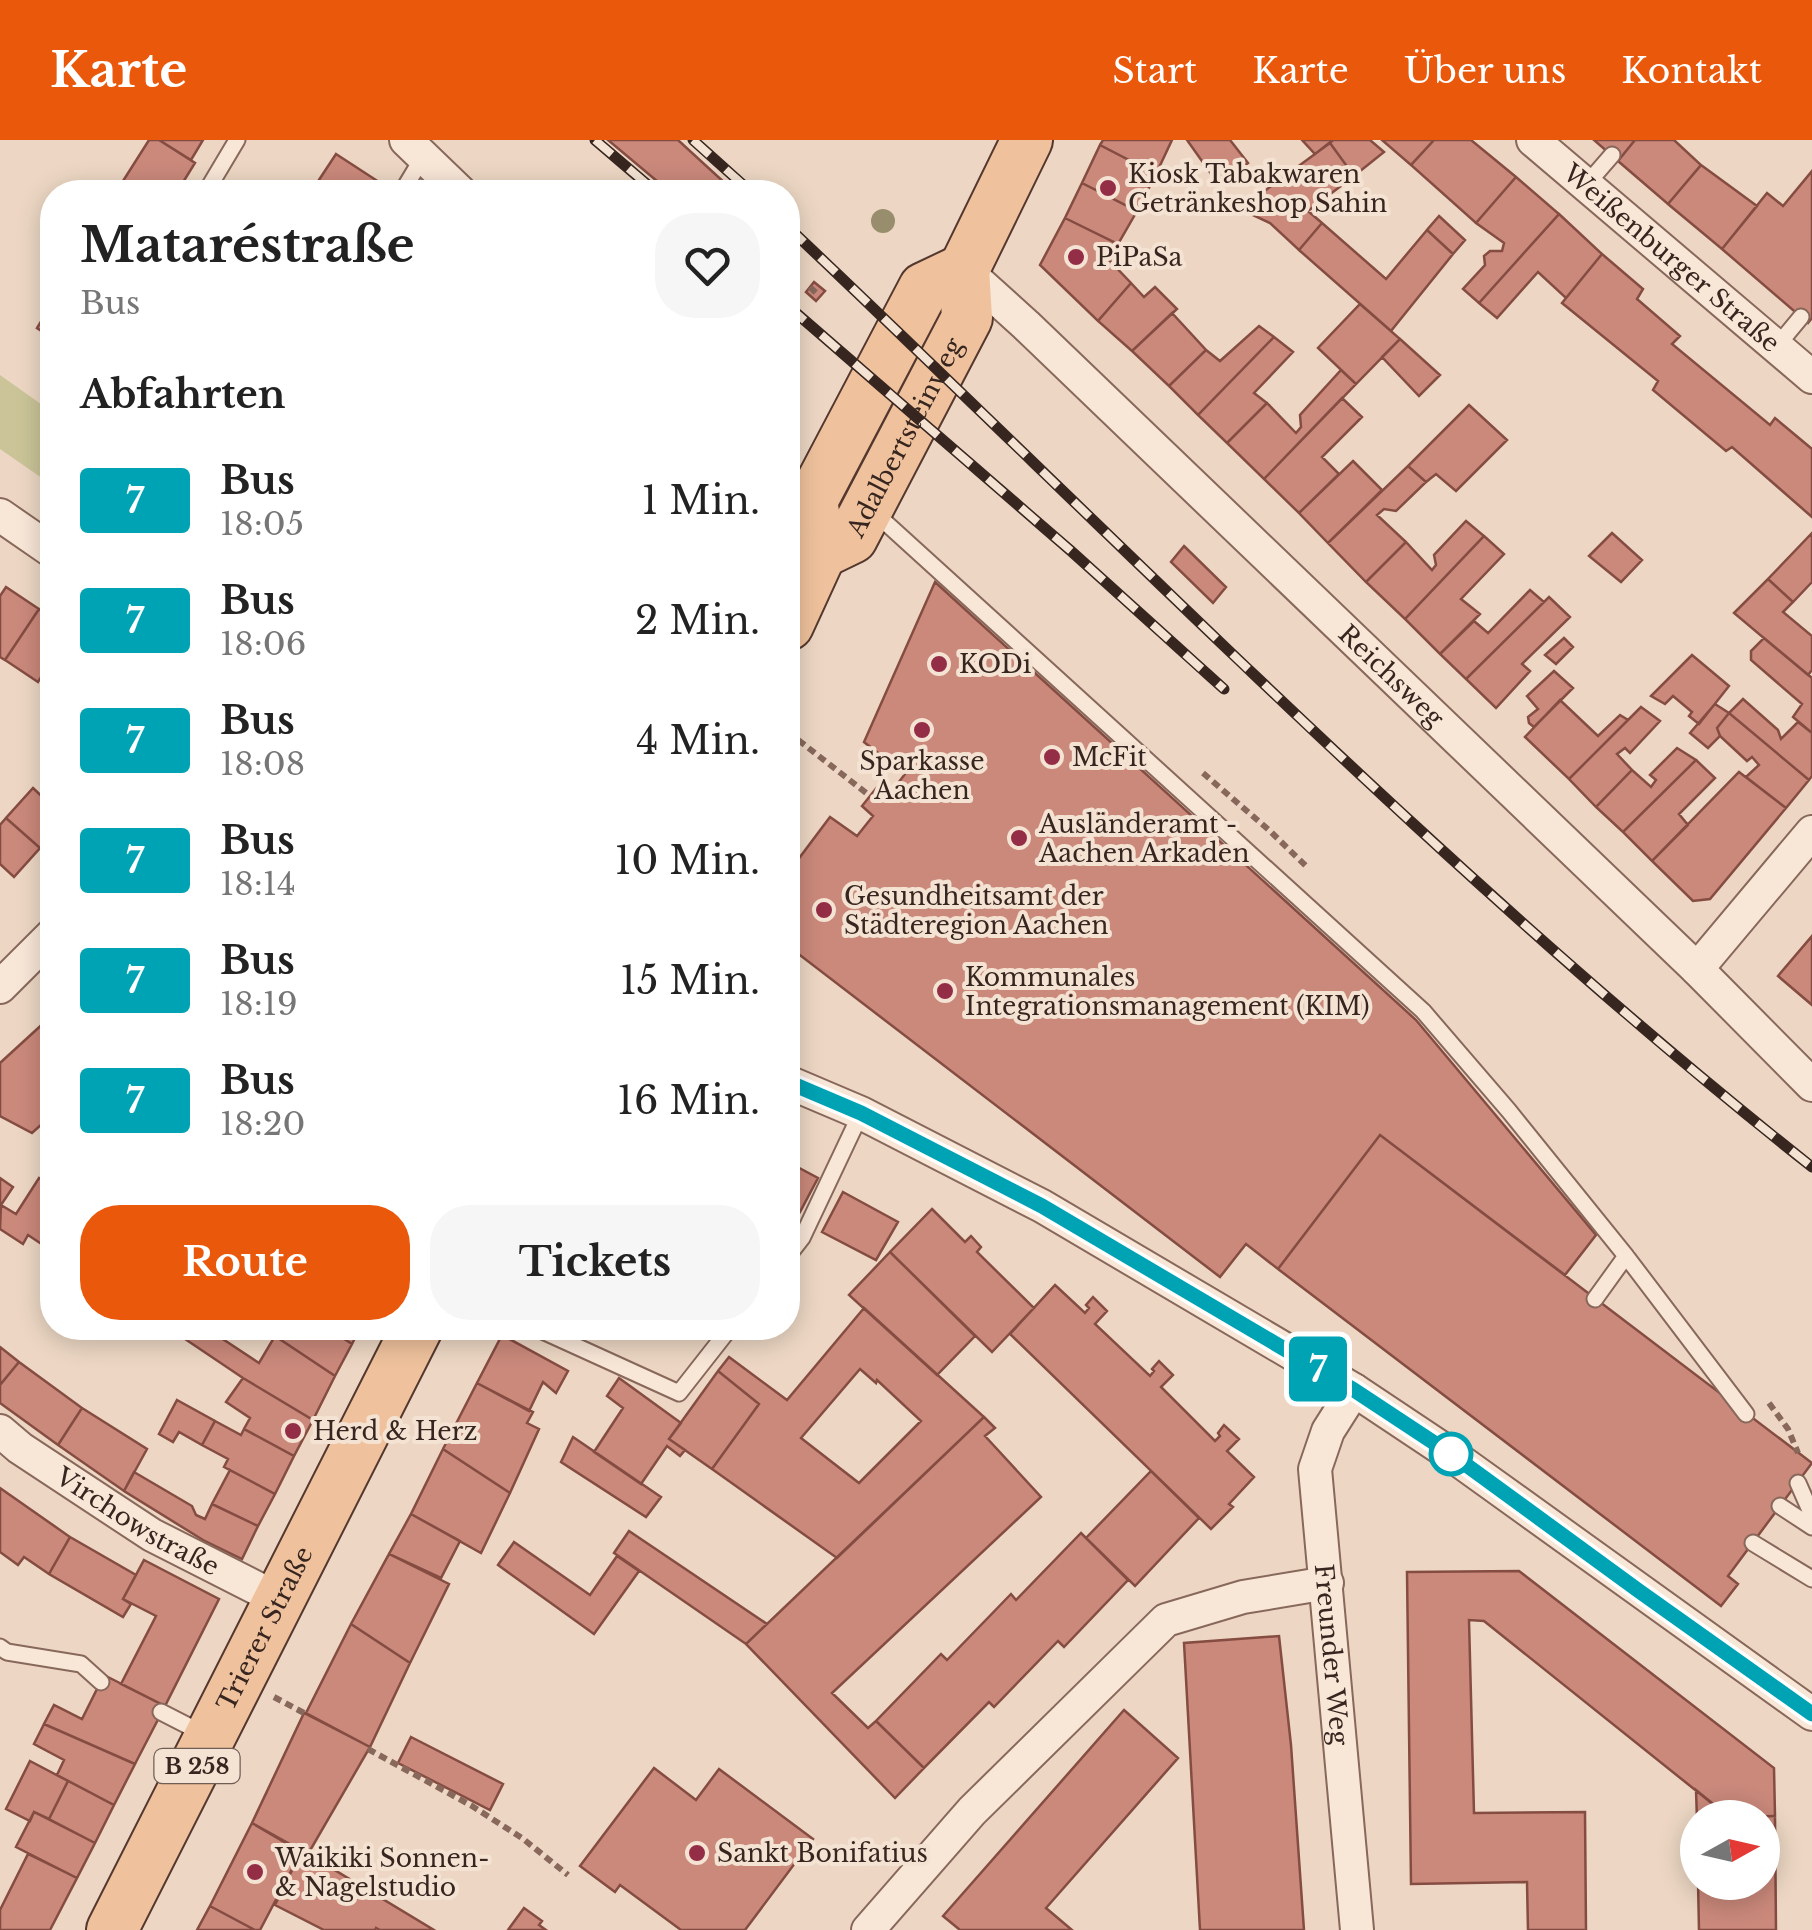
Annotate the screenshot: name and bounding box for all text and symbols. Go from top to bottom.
text: Karte [50,40,187,100]
text: Start [1112,49,1197,92]
text: Karte [1252,49,1349,92]
text: Über uns [1404,49,1566,92]
text: Kontakt [1621,49,1762,92]
street label: Weißenburger Straße [1556,157,1786,358]
place label: Kiosk Tabakwaren Getränkeshop Sahin [1128,159,1387,219]
marker: Kiosk Tabakwaren Getränkeshop Sahin [1097,177,1119,199]
button: heart [655,213,760,318]
text: Mataréstraße [80,215,414,275]
place label: PiPaSa [1096,242,1183,273]
marker: PiPaSa [1065,246,1087,268]
text: Bus [80,283,140,323]
street label: Adalbertsteinweg [839,332,970,543]
text: Abfahrten [80,371,285,418]
text: Bus [220,457,295,504]
text: 1 Min. [642,477,760,524]
text: 7 [126,479,144,522]
text: 18:05 [220,504,304,544]
text: Bus [220,577,295,624]
text: 2 Min. [635,597,760,644]
text: 7 [126,599,144,642]
street label: Reichsweg [1332,618,1451,734]
text: 18:06 [220,624,306,664]
place label: KODi [959,649,1032,680]
marker: KODi [928,653,950,675]
text: Bus [220,697,295,744]
text: 4 Min. [636,717,760,764]
text: 7 [126,719,144,762]
marker: Sparkasse Aachen [911,719,933,741]
place label: McFit [1072,742,1147,773]
text: 18:08 [220,744,305,784]
place label: Sparkasse Aachen [859,746,985,806]
marker: McFit [1041,746,1063,768]
place label: Ausländeramt - Aachen Arkaden [1038,809,1249,869]
text: Bus [220,817,295,864]
marker: Ausländeramt - Aachen Arkaden [1008,827,1030,849]
text: 10 Min. [614,837,760,884]
text: 7 [126,839,144,882]
text: 18:14 [220,864,296,904]
place label: Gesundheitsamt der Städteregion Aachen [844,881,1108,941]
marker: Gesundheitsamt der Städteregion Aachen [813,899,835,921]
text: Bus [220,937,295,984]
text: 15 Min. [620,957,760,1004]
text: 7 [126,959,144,1002]
place label: Kommunales Integrationsmanagement (KIM) [965,962,1370,1022]
marker: Kommunales Integrationsmanagement (KIM) [934,980,956,1002]
text: 18:19 [220,984,298,1024]
text: Bus [220,1057,295,1104]
text: 16 Min. [617,1077,760,1124]
text: 7 [126,1079,144,1122]
text: 18:20 [220,1104,305,1144]
button: Route [80,1205,410,1320]
button: Tickets [430,1205,760,1320]
line badge: 7 [1286,1336,1350,1402]
text: 7 [1309,1348,1327,1391]
place label: Herd & Herz [313,1416,477,1447]
marker: Herd & Herz [282,1420,304,1442]
unlabelled marker [1430,1433,1472,1475]
street label: Virchowstraße [49,1460,224,1582]
street label: Trierer Straße [210,1541,319,1716]
street label: Freunder Weg [1308,1562,1356,1748]
road number: B 258 [154,1749,240,1783]
north arrow [1680,1800,1780,1900]
map controls [1680,1800,1780,1900]
place label: Sankt Bonifatius [717,1838,928,1869]
marker: Sankt Bonifatius [686,1842,708,1864]
place label: Waikiki Sonnen- & Nagelstudio [274,1843,490,1903]
marker: Waikiki Sonnen- & Nagelstudio [244,1861,266,1883]

